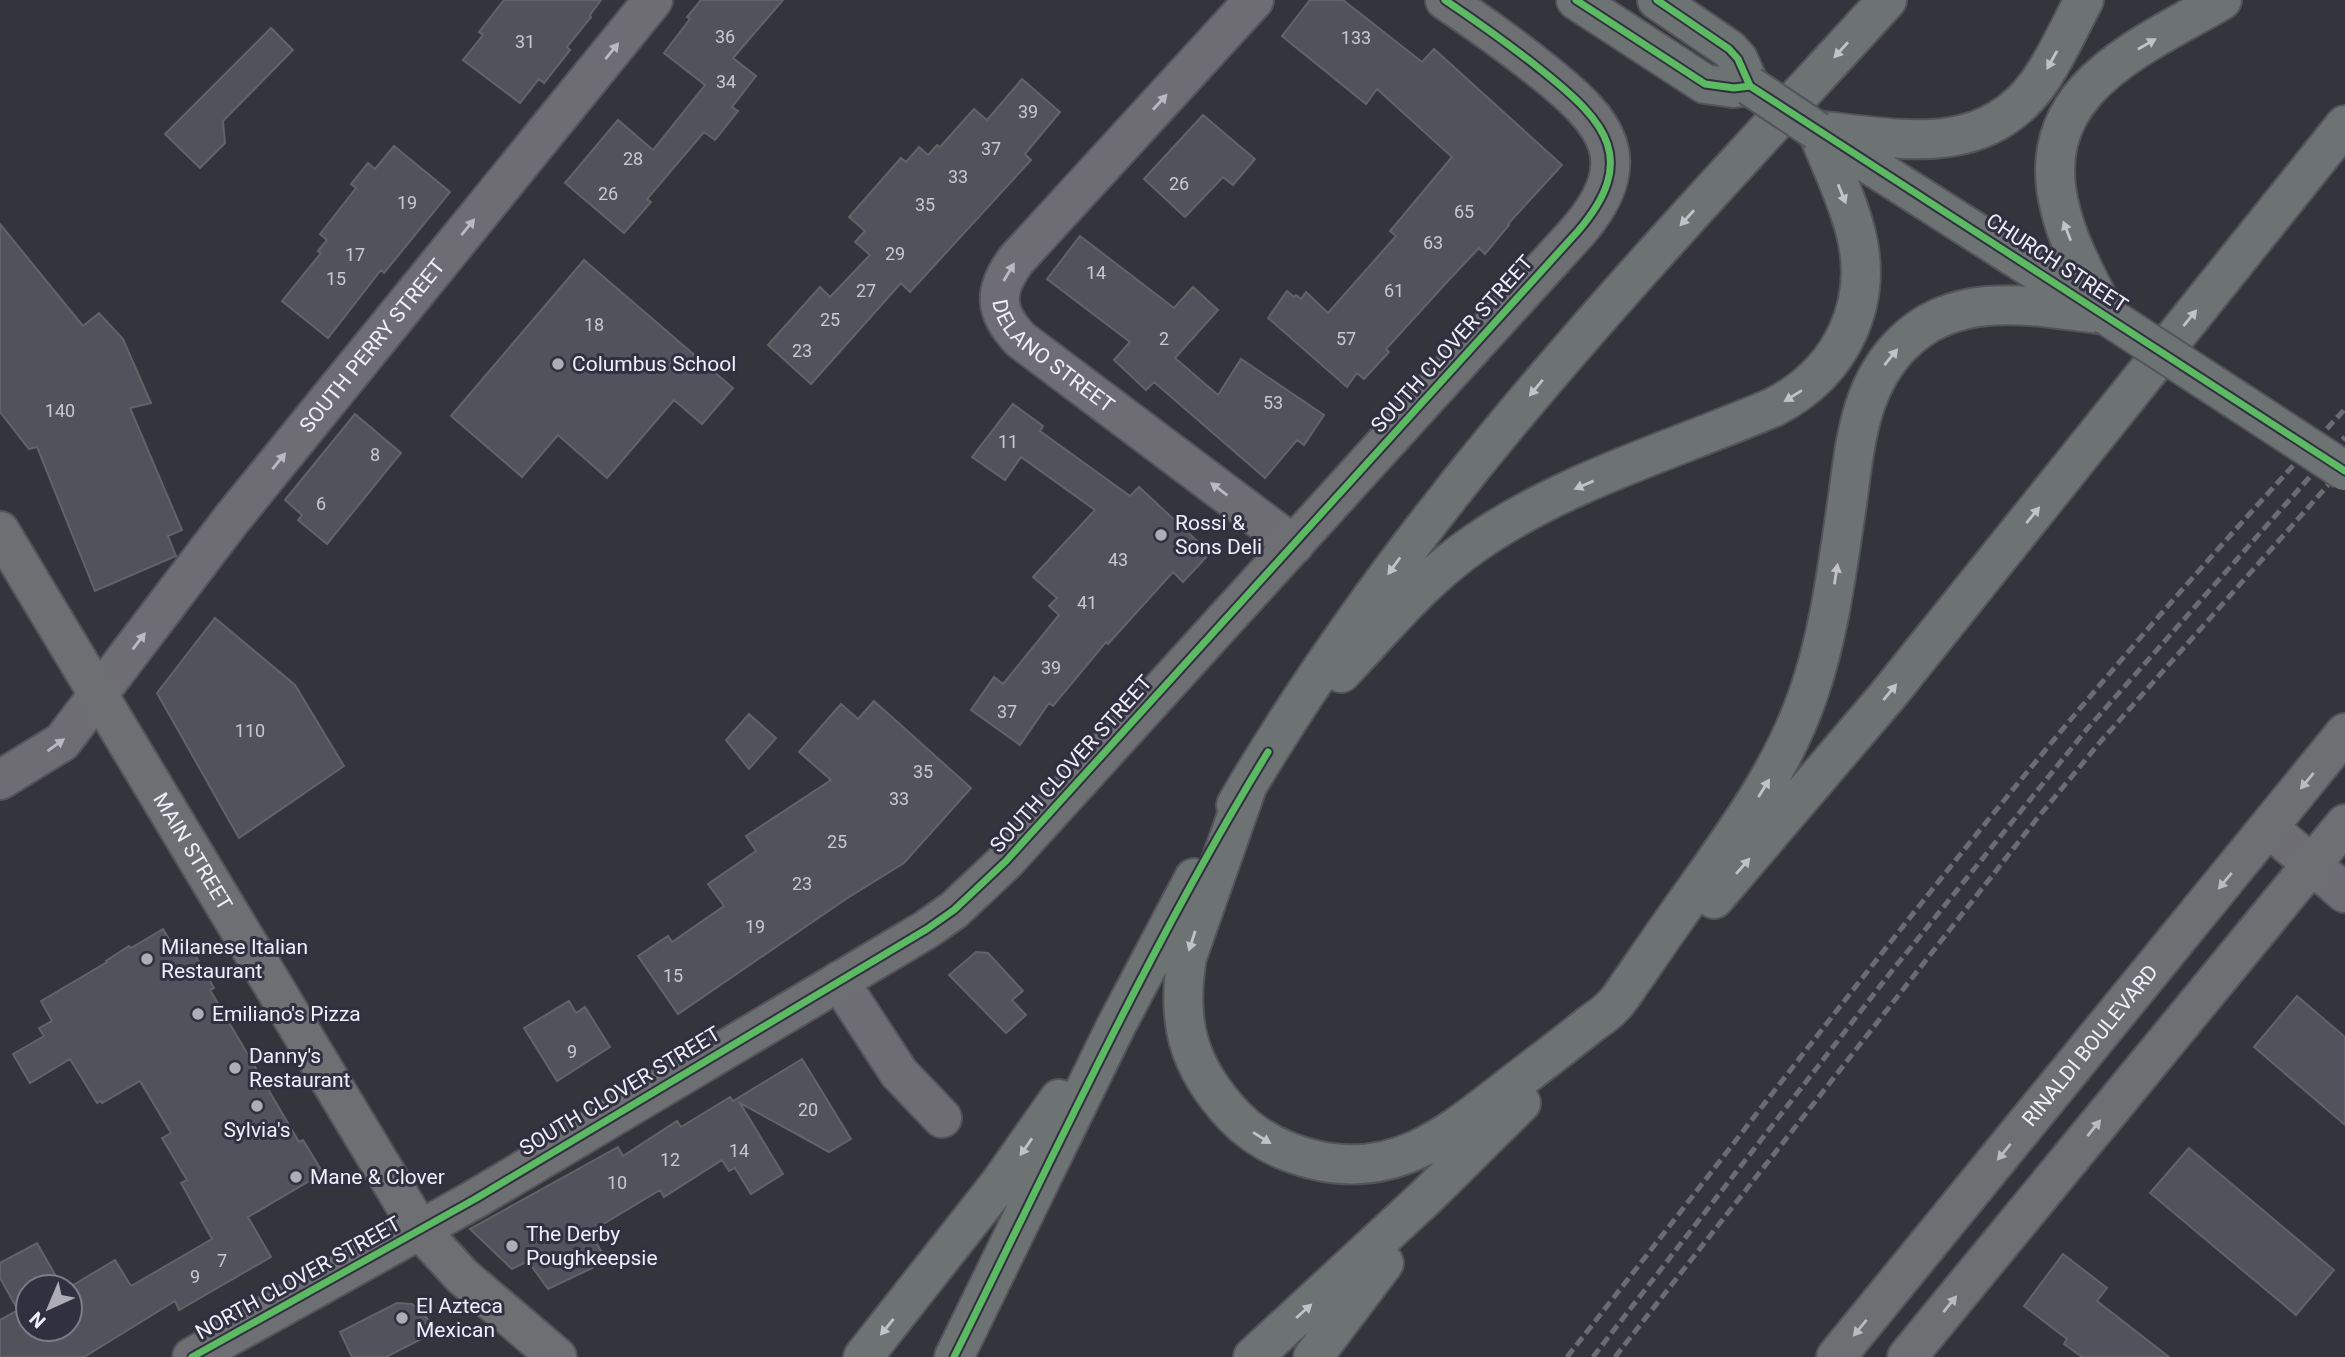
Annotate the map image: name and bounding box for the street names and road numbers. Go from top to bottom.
street label: CHURCH STREET [1982,208,2133,318]
street label: SOUTH CLOVER STREET [1366,250,1538,437]
street label: SOUTH PERRY STREET [295,254,450,437]
street label: DELANO STREET [987,297,1119,418]
street label: SOUTH CLOVER STREET [985,670,1157,857]
street label: MAIN STREET [148,789,237,915]
street label: RINALDI BOULEVARD [2017,960,2163,1131]
street label: SOUTH CLOVER STREET [515,1021,725,1160]
street label: NORTH CLOVER STREET [191,1211,405,1344]

